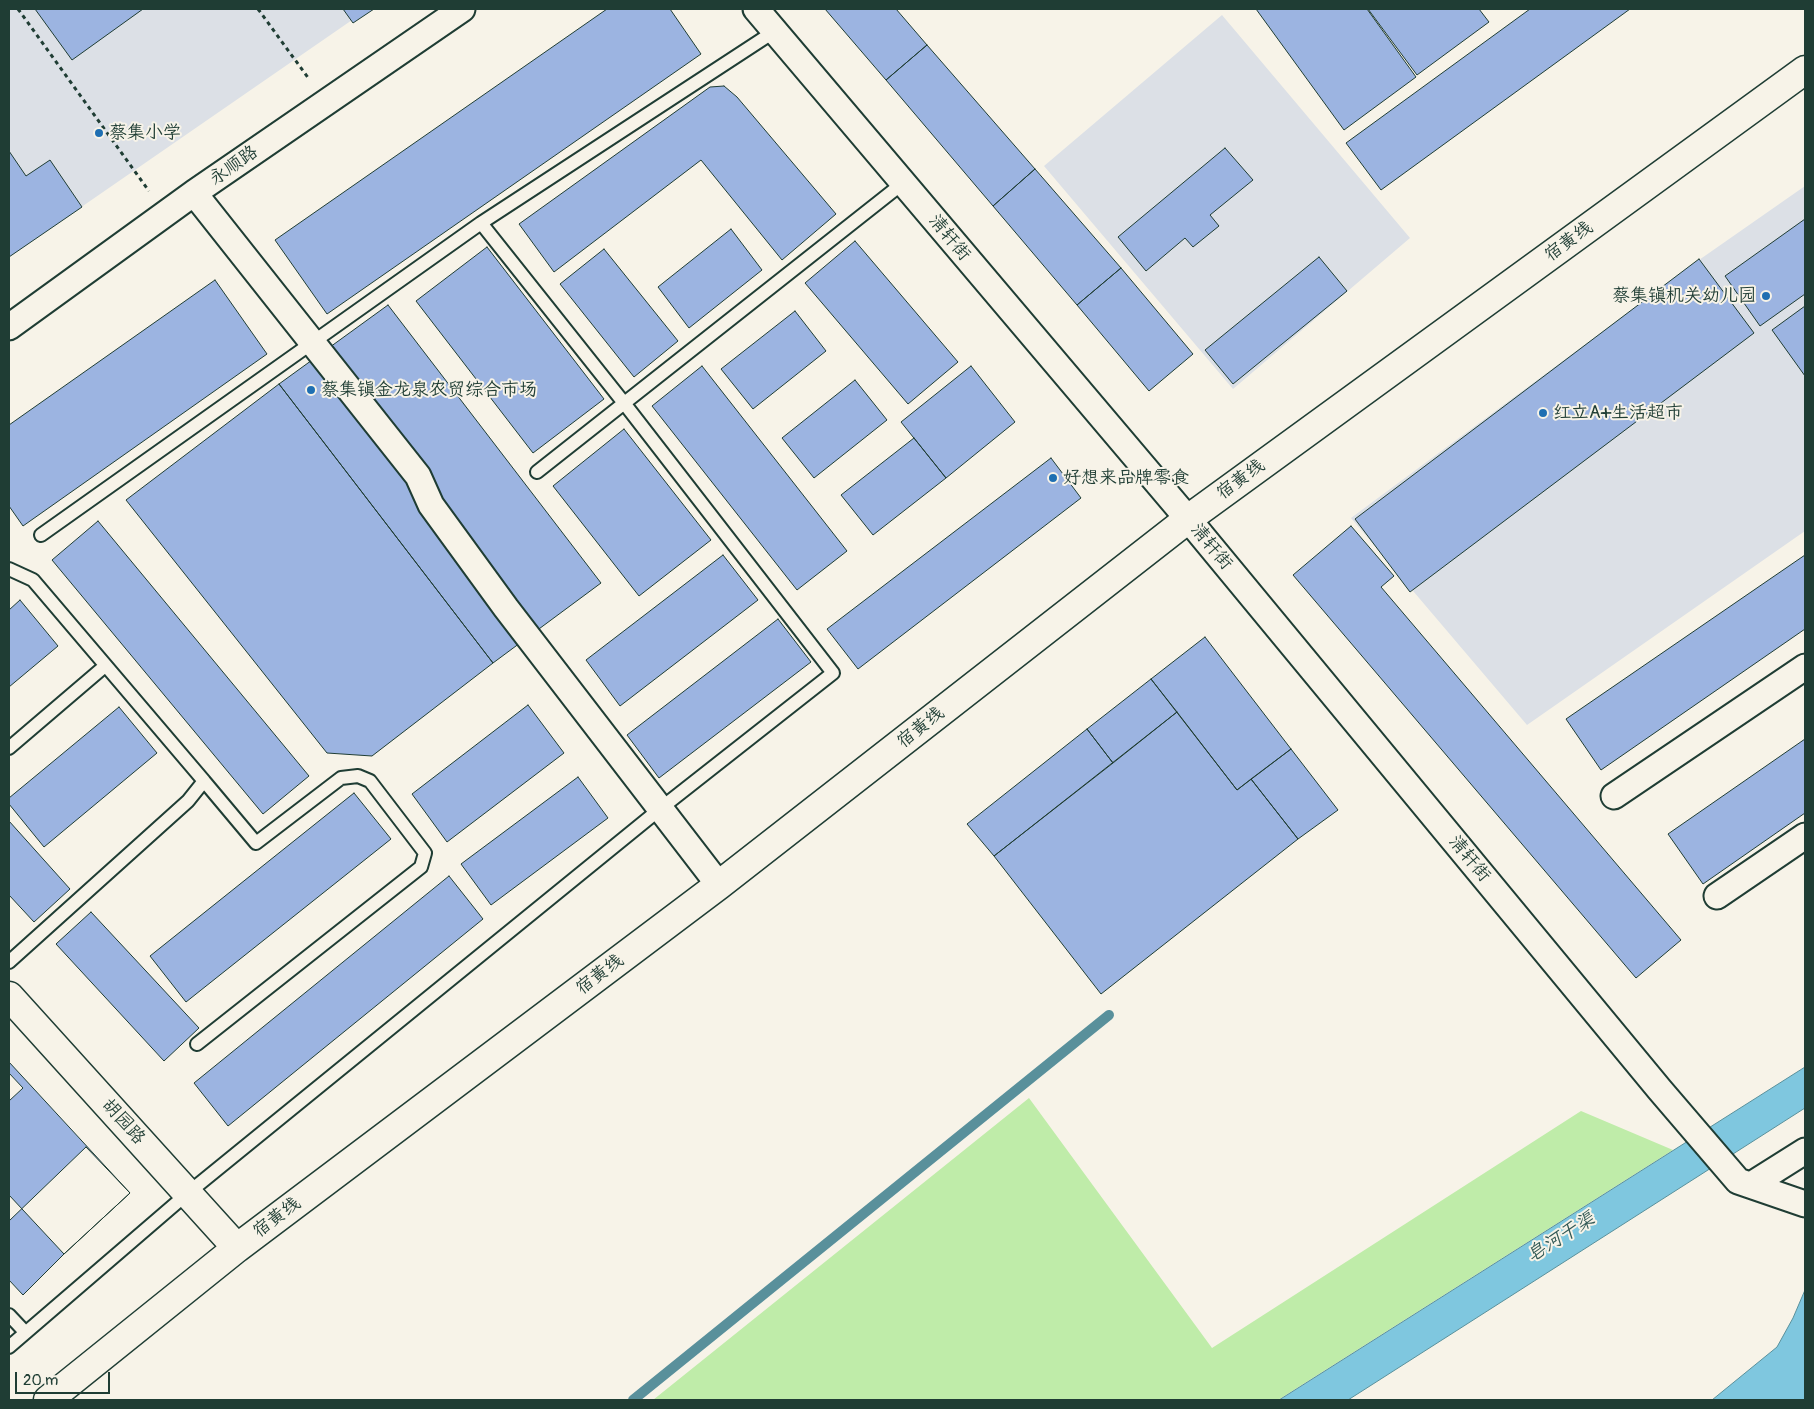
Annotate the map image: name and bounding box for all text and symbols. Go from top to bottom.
place label: 蔡集小学 [109,122,181,144]
marker: 蔡集小学 [93,127,105,139]
street label: 永顺路 [206,142,262,190]
street label: 清轩街 [923,210,975,266]
street label: 宿黄线 [1541,217,1597,267]
place label: 蔡集镇机关幼儿园 [1612,285,1756,307]
marker: 蔡集镇机关幼儿园 [1760,290,1772,302]
place label: 蔡集镇金龙泉农贸综合市场 [321,379,537,401]
marker: 蔡集镇金龙泉农贸综合市场 [305,384,317,396]
place label: 红立A+生活超市 [1553,402,1683,424]
marker: 红立A+生活超市 [1537,407,1549,419]
street label: 宿黄线 [1213,455,1269,505]
place label: 好想来品牌零食 [1063,467,1189,489]
marker: 好想来品牌零食 [1047,472,1059,484]
street label: 清轩街 [1185,519,1237,575]
street label: 宿黄线 [893,703,949,753]
street label: 清轩街 [1443,831,1495,887]
street label: 宿黄线 [572,950,628,1000]
street label: 胡园路 [97,1095,149,1149]
street label: 宿黄线 [249,1193,305,1243]
water label: 皂河干渠 [1523,1208,1599,1268]
scale bar [18,1362,112,1394]
text: 20 m [23,1371,58,1390]

